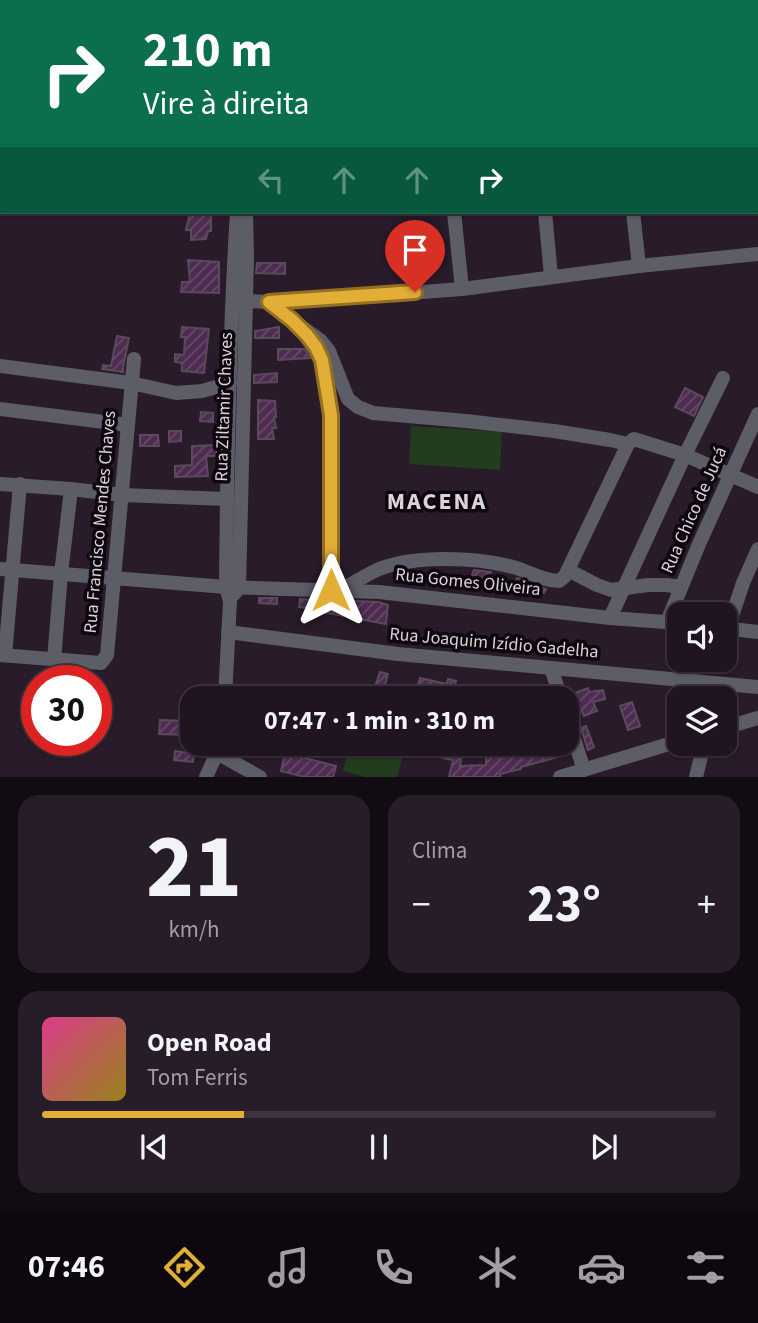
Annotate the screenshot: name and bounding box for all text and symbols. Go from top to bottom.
text: 210 m [143,16,272,86]
icon: right [28,28,119,119]
text: Vire à direita [143,81,309,127]
icon: left [252,161,290,199]
icon: ahead [325,161,363,199]
icon: ahead [398,161,436,199]
icon: right [471,161,509,199]
pin [385,220,445,292]
icon: arrive [396,231,434,269]
street label: Rua Ziltamir Chaves [209,332,239,482]
street label: Rua Francisco Mendes Chaves [78,410,122,634]
street label: Rua Chico de Jucá [655,443,733,577]
district label: MACENA [387,484,487,519]
position arrow [294,553,368,627]
street label: Rua Gomes Oliveira [394,562,542,602]
map controls [667,602,737,756]
button: sound [667,602,737,672]
street label: Rua Joaquim Izídio Gadelha [388,621,600,665]
speed limit sign: 30 [21,665,112,756]
button: layers [667,686,737,756]
text: 07:47 · 1 min · 310 m [264,702,495,739]
text: 21 [146,803,242,932]
text: Clima [412,834,467,867]
text: 23° [527,868,601,942]
text: − [412,878,431,932]
text: + [697,878,716,932]
text: km/h [168,913,220,946]
text: Open Road [147,1024,272,1061]
text: Tom Ferris [147,1061,248,1094]
icon: previous [135,1128,173,1166]
icon: pause [360,1128,398,1166]
icon: next [585,1128,623,1166]
icon: directions [160,1243,209,1292]
icon: music [264,1243,313,1292]
icon: phone [369,1243,418,1292]
icon: climate [473,1243,522,1292]
icon: car [577,1243,626,1292]
icon: filters [681,1243,730,1292]
text: 07:46 [28,1244,105,1290]

